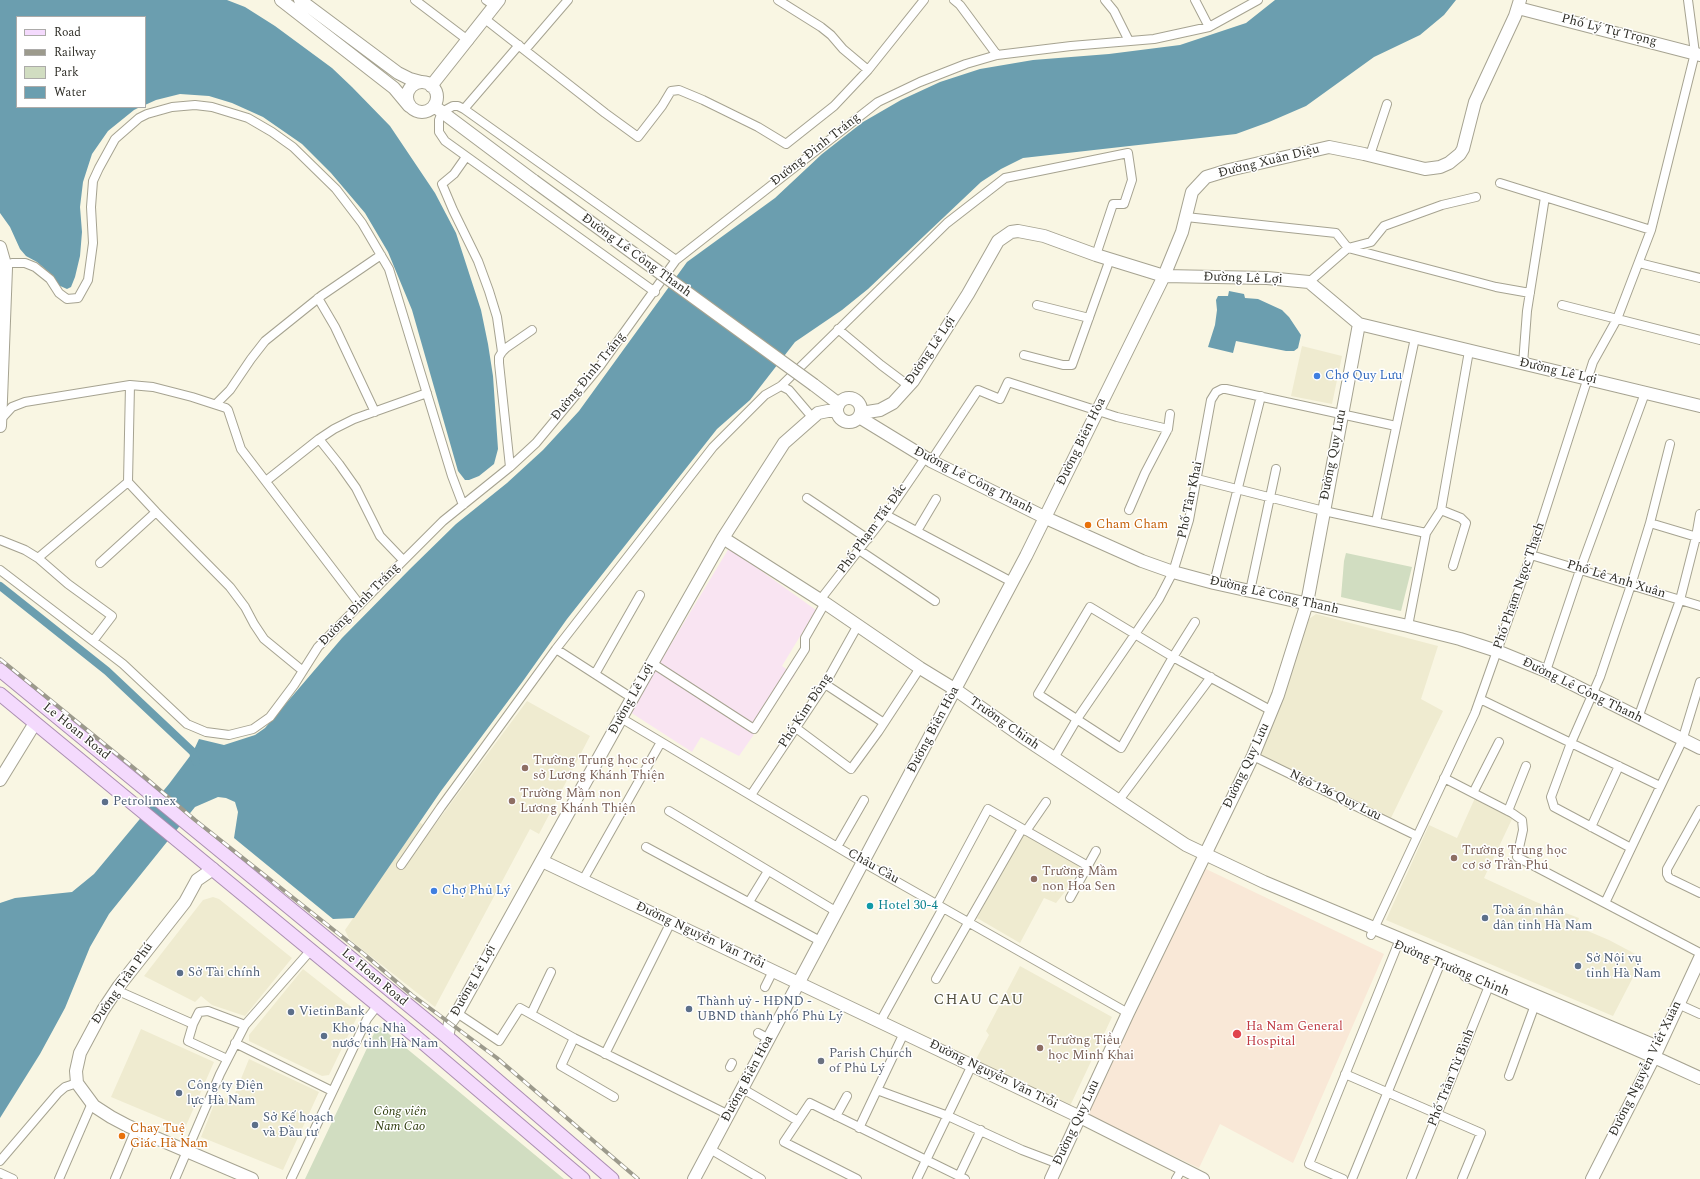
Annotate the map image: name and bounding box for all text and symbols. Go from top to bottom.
street label: Phố Lý Tự Trọng [1560,12,1658,50]
legend [16,16,146,108]
text: Road [54,23,81,42]
text: Railway [54,43,96,62]
text: Park [54,63,79,82]
text: Water [54,83,86,102]
street label: Đường Đinh Tráng [768,110,864,190]
street label: Đường Xuân Diệu [1217,142,1321,182]
street label: Đường Lê Công Thanh [578,211,694,301]
street label: Đường Lê Lợi [1203,270,1283,288]
street label: Đường Lê Lợi [902,314,960,388]
street label: Đường Đinh Tráng [549,330,629,424]
street label: Đường Lê Lợi [1518,355,1598,389]
place label: Chợ Quy Lưu [1325,368,1402,384]
marker: Chợ Quy Lưu [1312,371,1322,381]
street label: Đường Biên Hòa [1054,395,1110,489]
street label: Đường Quy Lưu [1318,408,1350,502]
street label: Đường Lê Công Thanh [911,444,1035,518]
street label: Phố Tân Khai [1175,460,1207,540]
street label: Phố Phạm Tất Đắc [835,481,911,577]
place label: Cham Cham [1096,517,1168,533]
marker: Cham Cham [1083,520,1093,530]
street label: Phố Phạm Ngọc Thạch [1491,521,1549,651]
street label: Phố Lê Anh Xuân [1565,558,1667,602]
street label: Đường Đinh Tráng [316,560,404,650]
street label: Đường Lê Công Thanh [1208,574,1340,618]
street label: Đường Lê Công Thanh [1519,655,1645,727]
street label: Đường Lê Lợi [606,661,658,737]
street label: Phố Kim Đồng [776,671,836,751]
street label: Đường Biên Hòa [905,684,963,776]
street label: Trường Chinh [966,694,1042,754]
street label: Le Hoan Road [39,700,113,764]
street label: Đường Quy Lưu [1220,721,1274,811]
place label: Trường Trung học cơ sở Lương Khánh Thiện [533,753,665,784]
marker: Trường Trung học cơ sở Lương Khánh Thiện [520,763,530,773]
street label: Ngõ 136 Quy Lưu [1286,767,1384,825]
place label: Trường Mầm non Lương Khánh Thiện [520,786,636,817]
place label: Petrolimex [113,794,176,810]
marker: Trường Mầm non Lương Khánh Thiện [507,796,517,806]
marker: Petrolimex [100,797,110,807]
place label: Trường Trung học cơ sở Trần Phú [1462,843,1567,874]
street label: Châu Cầu [844,846,902,888]
marker: Trường Trung học cơ sở Trần Phú [1449,853,1459,863]
place label: Trường Mầm non Hoa Sen [1042,864,1118,895]
marker: Trường Mầm non Hoa Sen [1029,874,1039,884]
place label: Chợ Phủ Lý [442,883,510,899]
marker: Chợ Phủ Lý [429,886,439,896]
place label: Hotel 30-4 [878,898,938,914]
street label: Đường Nguyễn Văn Trỗi [633,899,767,973]
marker: Hotel 30-4 [865,901,875,911]
place label: Toà án nhân dân tỉnh Hà Nam [1493,903,1592,934]
marker: Toà án nhân dân tỉnh Hà Nam [1480,913,1490,923]
street label: Đường Trường Chinh [1391,938,1511,1000]
street label: Đường Trần Phú [89,940,157,1028]
street label: Đường Lê Lợi [448,943,500,1019]
street label: Le Hoan Road [338,946,410,1010]
place label: Sở Nội vụ tỉnh Hà Nam [1586,951,1661,982]
marker: Sở Nội vụ tỉnh Hà Nam [1573,961,1583,971]
place label: Sở Tài chính [188,965,260,981]
marker: Sở Tài chính [175,968,185,978]
district label: CHAU CAU [934,992,1024,1010]
place label: Thành uỷ - HĐND - UBND thành phố Phủ Lý [697,994,842,1025]
street label: Đường Nguyễn Viết Xuân [1606,999,1686,1139]
place label: VietinBank [299,1004,365,1020]
marker: Thành uỷ - HĐND - UBND thành phố Phủ Lý [684,1004,694,1014]
marker: VietinBank [286,1007,296,1017]
place label: Ha Nam General Hospital [1246,1019,1343,1050]
place label: Kho bạc Nhà nước tỉnh Hà Nam [332,1021,438,1052]
street label: Phố Trần Tử Bình [1425,1027,1479,1129]
marker: Ha Nam General Hospital [1231,1028,1243,1040]
marker: Kho bạc Nhà nước tỉnh Hà Nam [319,1031,329,1041]
street label: Đường Biên Hòa [719,1033,777,1125]
place label: Trường Tiểu học Minh Khai [1048,1033,1134,1064]
street label: Đường Nguyễn Văn Trỗi [926,1037,1060,1113]
marker: Trường Tiểu học Minh Khai [1035,1043,1045,1053]
place label: Parish Church of Phủ Lý [829,1046,912,1077]
marker: Parish Church of Phủ Lý [816,1056,826,1066]
place label: Công ty Điện lực Hà Nam [187,1078,263,1109]
street label: Đường Quy Lưu [1050,1078,1104,1168]
marker: Công ty Điện lực Hà Nam [174,1088,184,1098]
park label: Công viên Nam Cao [373,1104,427,1135]
place label: Sở Kế hoạch và Đầu tư [263,1110,334,1141]
marker: Sở Kế hoạch và Đầu tư [250,1120,260,1130]
place label: Chay Tuệ Giác Hà Nam [130,1121,208,1152]
marker: Chay Tuệ Giác Hà Nam [117,1131,127,1141]

